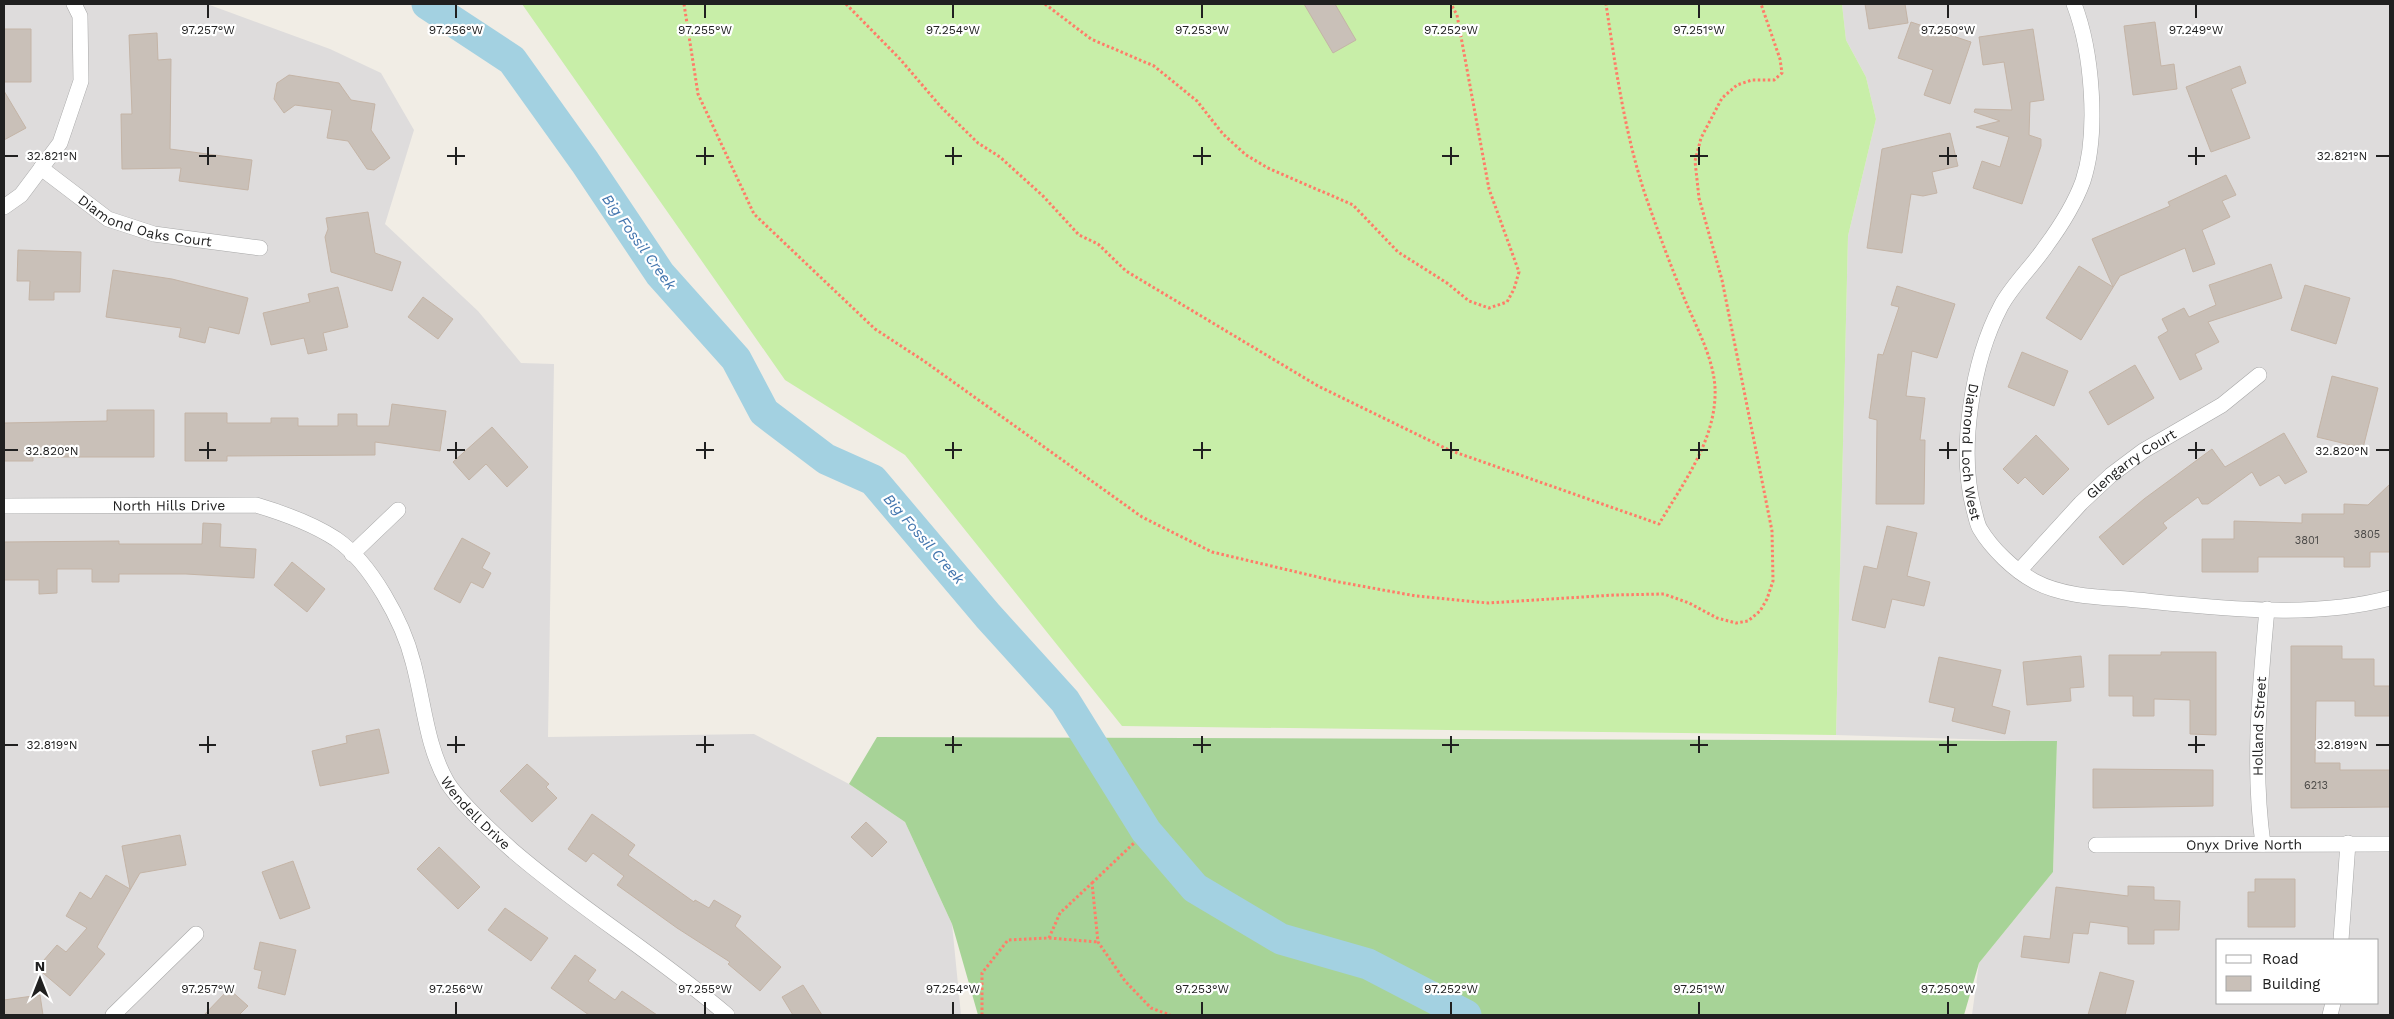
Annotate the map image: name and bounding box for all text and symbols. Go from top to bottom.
text: 97.257°W [181,23,235,37]
text: 97.256°W [429,23,484,37]
text: 97.255°W [678,23,732,37]
text: 97.254°W [926,23,981,37]
text: 97.253°W [1175,23,1229,37]
text: 97.252°W [1424,23,1478,37]
text: 97.251°W [1673,23,1725,37]
text: 97.250°W [1921,23,1976,37]
text: 97.249°W [2169,23,2224,37]
text: 32.821°N [27,149,77,163]
text: 32.821°N [2317,149,2367,163]
street label: Diamond Oaks Court [75,191,213,250]
water label: Big Fossil Creek [598,191,680,294]
street label: Diamond Loch West [1959,382,1984,522]
street label: Glengarry Court [2083,426,2179,502]
text: 32.820°N [25,444,79,458]
text: 32.820°N [2315,444,2369,458]
water label: Big Fossil Creek [880,490,969,589]
street label: North Hills Drive [113,497,225,514]
house number: 3805 [2354,528,2380,541]
house number: 3801 [2295,534,2319,547]
street label: Holland Street [2250,676,2269,776]
text: 32.819°N [27,738,78,752]
text: 32.819°N [2317,738,2368,752]
street label: Wendell Drive [437,773,514,853]
house number: 6213 [2304,779,2328,792]
street label: Onyx Drive North [2186,836,2302,853]
legend [2216,939,2379,1004]
text: Road [2262,950,2299,968]
north arrow [15,954,65,1004]
text: N [35,958,45,974]
text: Building [2262,975,2320,993]
text: 97.257°W [181,982,235,996]
text: 97.256°W [429,982,484,996]
text: 97.255°W [678,982,732,996]
text: 97.254°W [926,982,981,996]
text: 97.253°W [1175,982,1229,996]
text: 97.252°W [1424,982,1478,996]
text: 97.251°W [1673,982,1725,996]
text: 97.250°W [1921,982,1976,996]

